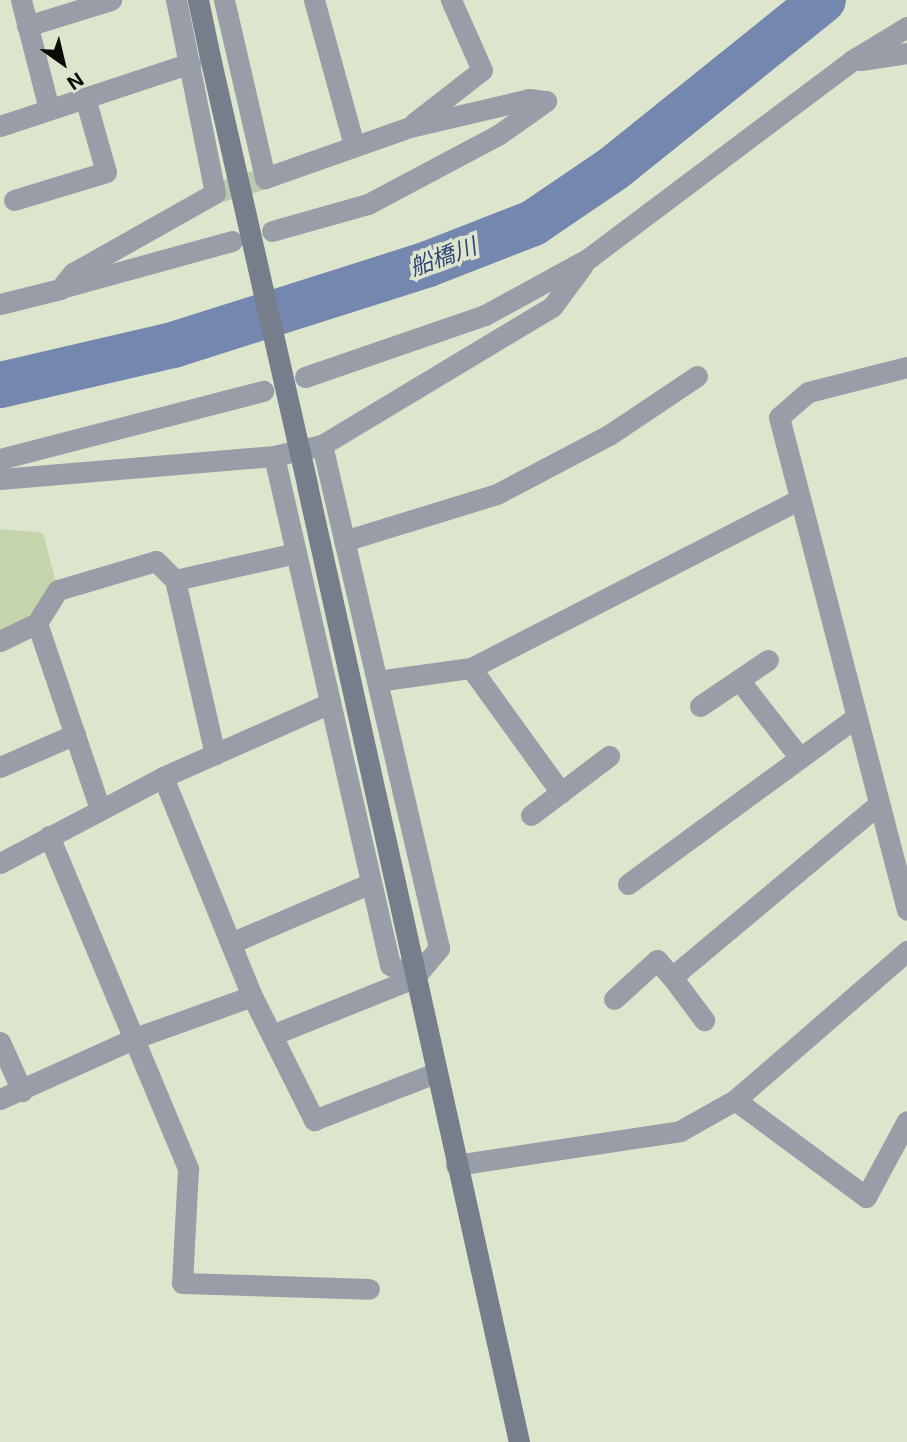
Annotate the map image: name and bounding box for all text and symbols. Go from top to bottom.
north arrow [28,28,98,98]
text: N [63,67,87,94]
water label: 船橋川 [406,232,480,282]

